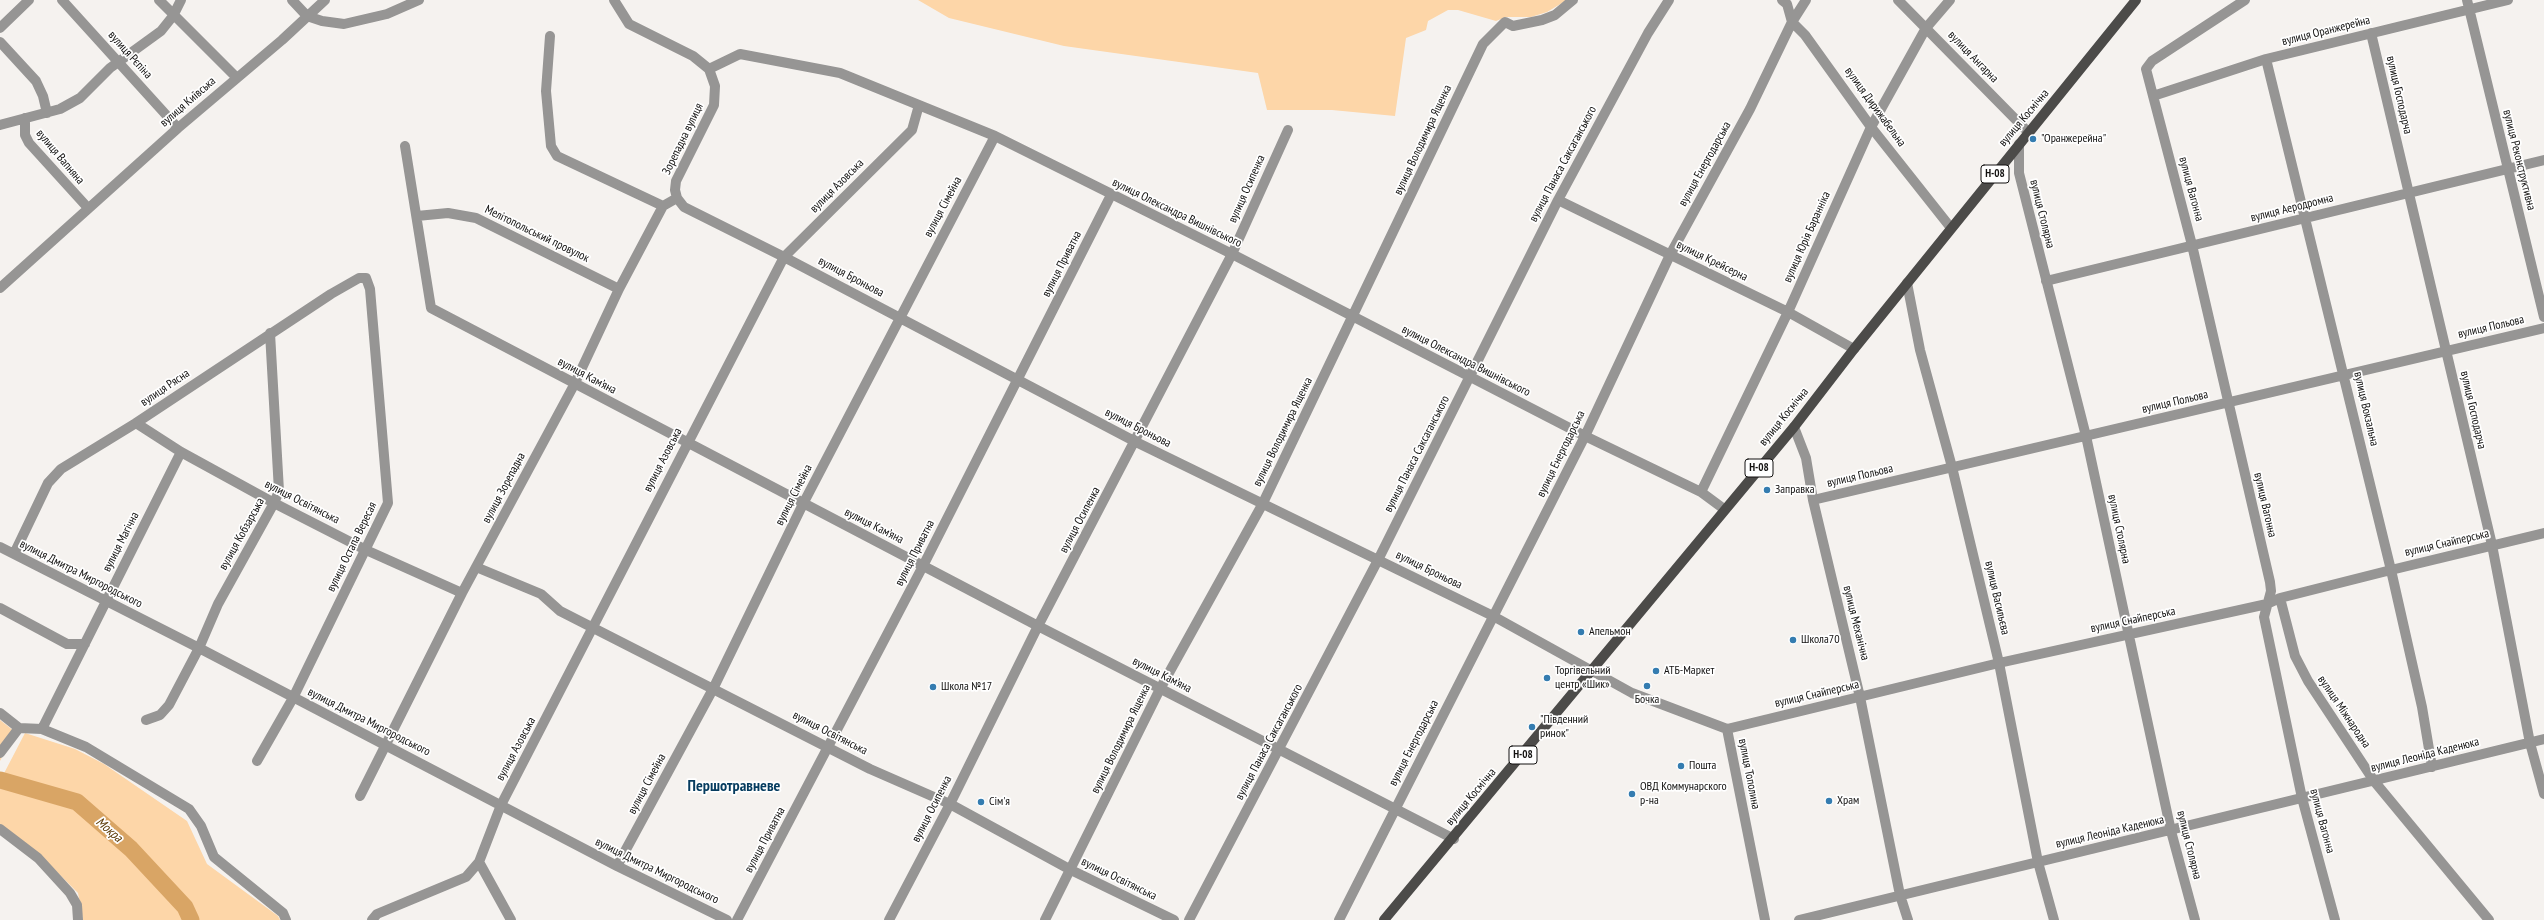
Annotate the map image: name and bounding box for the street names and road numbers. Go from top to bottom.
street label: вулиця Оранжерейна [2280,13,2372,49]
street label: вулиця Рєпіна [105,28,155,82]
street label: вулиця Ангарна [1945,28,2001,86]
street label: вулиця Господарча [2383,55,2415,135]
street label: вулиця Дирижабельна [1841,64,1909,150]
street label: вулиця Київська [157,74,219,130]
street label: вулиця Володимира Ященка [1391,83,1455,197]
street label: вулиця Космічна [1996,86,2052,150]
street label: Зорепадна вулиця [660,101,706,177]
street label: вулиця Панаса Саксаганського [1526,104,1600,224]
street label: вулиця Реконструктивна [2500,108,2538,212]
street label: вулиця Енергодарська [1676,119,1734,209]
street label: вулиця Вапняна [33,127,87,187]
street label: вулиця Осипенка [1226,153,1268,225]
street label: вулиця Вагонна [2175,155,2207,223]
street label: вулиця Азовська [807,156,867,216]
road number: Н-08 [1981,165,2009,183]
street label: вулиця Сімейна [921,174,965,240]
street label: вулиця Олександра Вишнівського [1110,175,1244,251]
street label: вулиця Столярна [2027,178,2057,250]
street label: вулиця Юрія Баранніка [1780,189,1834,285]
street label: вулиця Аеродромна [2249,191,2335,225]
street label: Мелітопольський провулок [482,202,592,266]
street label: вулиця Приватна [1039,229,1085,299]
street label: вулиця Крейсерна [1674,238,1750,284]
street label: вулиця Броньова [816,254,886,300]
street label: вулиця Польова [2457,312,2525,342]
street label: вулиця Олександра Вишнівського [1399,322,1533,400]
street label: вулиця Кам’яна [555,355,619,397]
street label: вулиця Рясна [138,366,192,410]
street label: вулиця Вокзальна [2350,370,2382,448]
street label: вулиця Господарча [2457,370,2489,450]
street label: вулиця Володимира Ященка [1250,375,1316,489]
street label: вулиця Космічна [1756,385,1812,449]
street label: вулиця Польова [2141,387,2209,417]
street label: вулиця Панаса Саксаганського [1381,393,1453,515]
street label: вулиця Броньова [1103,405,1173,451]
street label: вулиця Енергодарська [1534,408,1588,500]
street label: вулиця Азовська [641,426,685,494]
street label: вулиця Зорепадна [479,450,529,526]
road number: Н-08 [1745,459,1773,477]
street label: вулиця Польова [1826,461,1894,491]
street label: вулиця Сімейна [773,462,815,528]
street label: вулиця Вагонна [2251,471,2279,539]
street label: вулиця Освітянська [262,477,342,527]
street label: вулиця Осипенка [1057,485,1103,555]
street label: вулиця Столярна [2105,493,2133,565]
street label: вулиця Кобзарська [216,496,268,572]
street label: вулиця Остапа Вересая [324,500,380,594]
street label: вулиця Кам’яна [842,505,906,547]
street label: вулиця Магічна [100,510,142,574]
street label: вулиця Приватна [892,518,938,588]
street label: вулиця Снайперська [2403,526,2491,560]
street label: вулиця Дмитра Миргородського [17,537,145,611]
street label: вулиця Броньова [1393,548,1465,592]
street label: вулиця Васильєва [1982,560,2012,636]
street label: вулиця Механічна [1840,584,1872,662]
street label: вулиця Снайперська [2089,604,2177,636]
street label: вулиця Кам’яна [1130,654,1194,696]
street label: вулиця Міжнародна [2314,673,2374,751]
street label: вулиця Снайперська [1773,677,1861,711]
street label: вулиця Володимира Ященка [1088,682,1154,796]
street label: вулиця Панаса Саксаганського [1232,682,1306,802]
street label: вулиця Дмитра Миргородського [305,685,433,759]
street label: вулиця Енергодарська [1386,698,1442,788]
street label: вулиця Освітянська [790,708,870,758]
street label: вулиця Азовська [493,715,539,783]
street label: вулиця Леоніда Каденюка [2369,735,2481,775]
street label: вулиця Тополина [1735,737,1763,811]
road number: Н-08 [1509,746,1537,764]
street label: вулиця Сімейна [625,751,669,817]
street label: вулиця Космічна [1443,765,1499,829]
street label: вулиця Осипенка [909,773,955,845]
street label: вулиця Вагонна [2306,787,2338,855]
street label: вулиця Приватна [742,805,788,875]
street label: вулиця Столярна [2174,809,2204,881]
street label: вулиця Леоніда Каденюка [2054,813,2166,851]
street label: вулиця Дмитра Миргородського [593,835,721,907]
street label: вулиця Освітянська [1079,855,1159,903]

